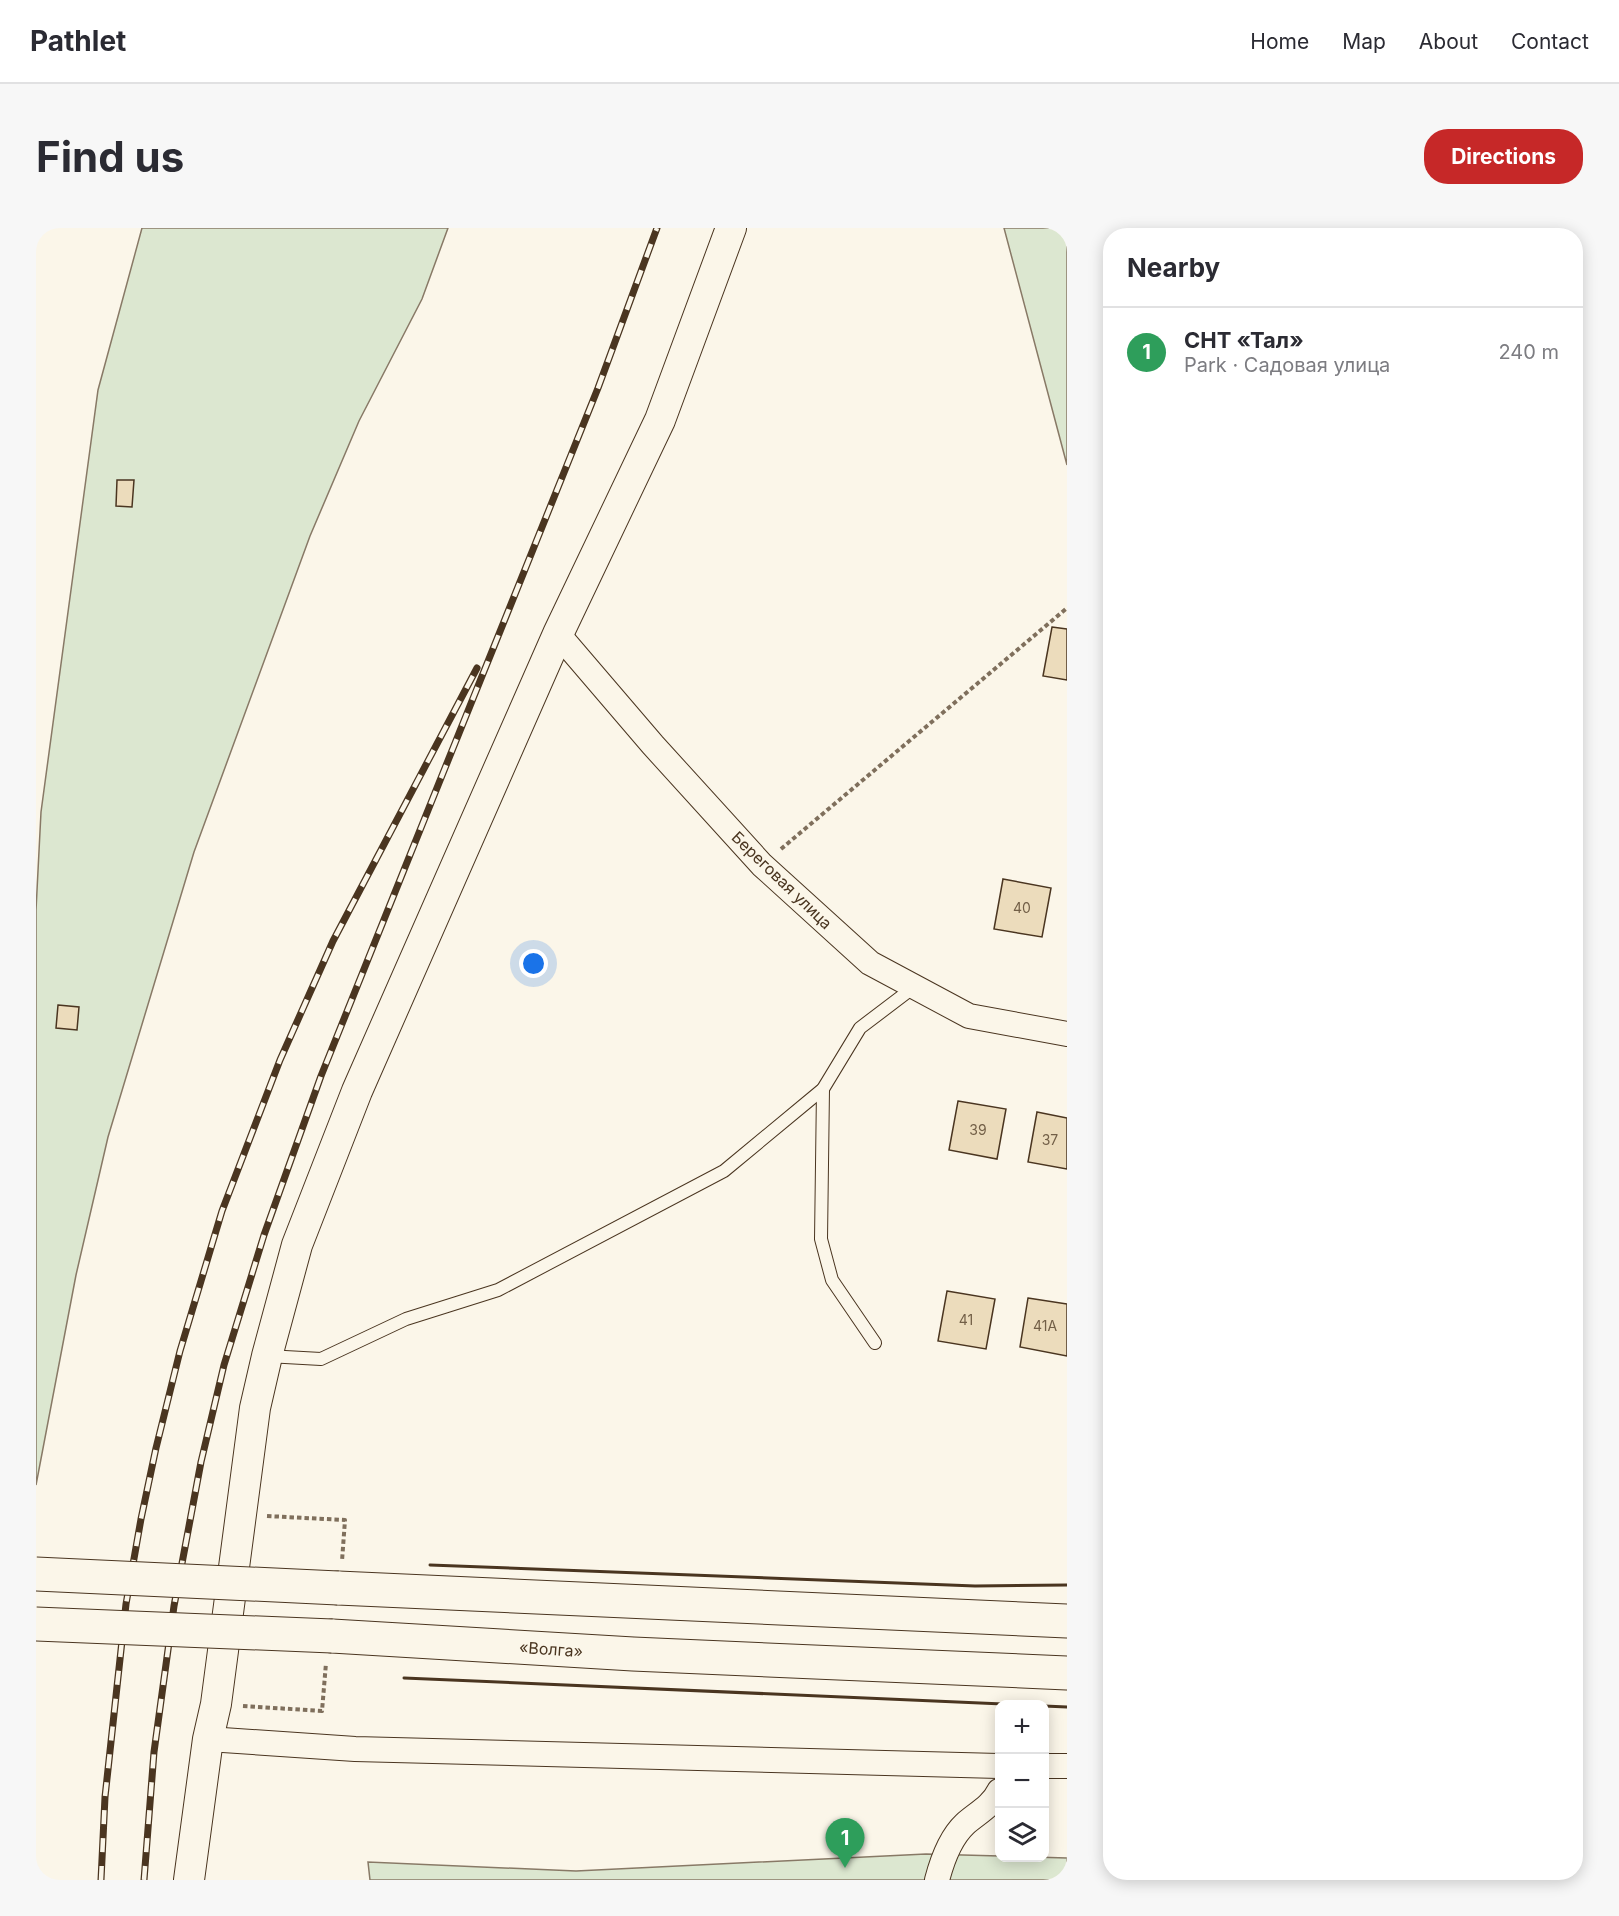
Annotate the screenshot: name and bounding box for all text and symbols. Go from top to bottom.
text: Pathlet [30,24,126,58]
text: Home [1250,29,1309,54]
text: Map [1342,29,1386,54]
text: About [1419,29,1478,54]
text: Contact [1511,29,1589,54]
button: Directions [1424,129,1583,184]
text: Find us [36,131,184,182]
text: Nearby [1127,252,1220,283]
text: СНТ «Тал» [1184,327,1304,353]
text: 1 [1142,340,1151,364]
text: 240 m [1498,340,1559,364]
text: Park · Садовая улица [1184,353,1390,377]
street label: Береговая улица [728,827,836,933]
house number: 40 [1013,899,1031,916]
your location [519,949,548,978]
house number: 39 [969,1121,987,1138]
house number: 37 [1042,1131,1058,1148]
house number: 41 [959,1311,973,1328]
house number: 41А [1033,1317,1057,1334]
street label: «Волга» [518,1637,584,1661]
map controls [995,1700,1049,1862]
button: + [995,1700,1049,1754]
button: − [995,1754,1049,1808]
button: layers [995,1808,1049,1862]
pin: 1 [826,1818,864,1868]

